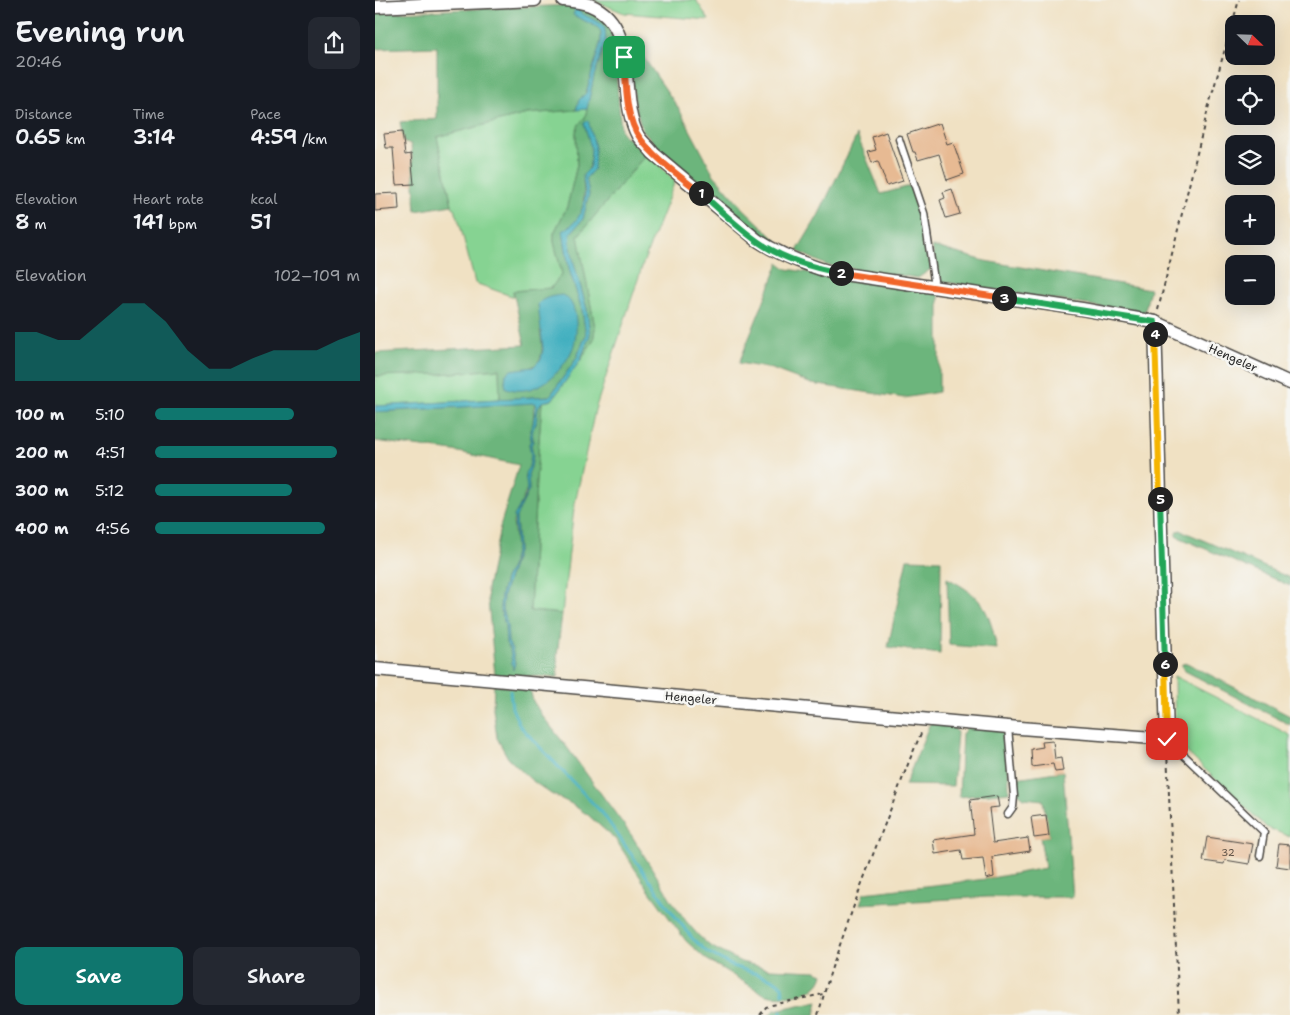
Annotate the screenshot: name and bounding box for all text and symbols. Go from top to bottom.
text: Evening run [15,13,185,51]
north arrow [1225,15,1275,65]
map controls [1225,15,1275,305]
button: share [308,17,360,69]
pin [603,36,645,78]
icon: arrive [610,43,638,71]
text: 20:46 [15,51,62,72]
button: locate [1225,75,1275,125]
text: Distance [15,105,72,123]
text: Time [133,105,165,123]
text: Pace [250,105,281,123]
text: 0.65 [15,123,61,151]
text: 3:14 [133,123,175,151]
text: 4:59 [250,123,298,151]
text: km [61,130,85,148]
text: /km [298,130,327,148]
button: layers [1225,135,1275,185]
pin: 1 [689,180,713,206]
text: 1 [698,184,705,202]
text: Elevation [15,190,78,208]
text: Heart rate [133,190,204,208]
text: kcal [250,190,278,208]
button: + [1225,195,1275,245]
text: 8 [15,208,30,236]
text: 141 [133,208,164,236]
text: 51 [250,208,272,236]
text: m [30,215,47,233]
text: bpm [164,215,197,233]
button: − [1225,255,1275,305]
pin: 2 [829,260,853,286]
text: 2 [837,264,846,282]
text: Elevation [15,265,87,286]
text: 102–109 m [274,265,360,286]
pin: 3 [991,286,1017,310]
text: 3 [1000,289,1009,307]
pin: 4 [1143,322,1167,346]
text: 4 [1151,325,1160,343]
street label: Hengeler [1206,340,1260,376]
text: 100 m [15,404,64,425]
text: 5:10 [95,404,125,425]
text: 200 m [15,442,68,463]
text: 4:51 [95,442,125,463]
text: 300 m [15,480,69,501]
text: 5:12 [95,480,125,501]
pin: 5 [1147,486,1173,512]
text: 5 [1156,490,1165,508]
text: 400 m [15,518,69,539]
text: 4:56 [95,518,130,539]
pin: 6 [1153,652,1177,676]
text: 6 [1161,655,1170,673]
street label: Hengeler [664,688,718,708]
pin [1146,718,1188,760]
icon: check [1153,725,1181,753]
house number: 32 [1221,846,1235,859]
button: Save [15,947,183,1005]
button: Share [193,947,360,1005]

